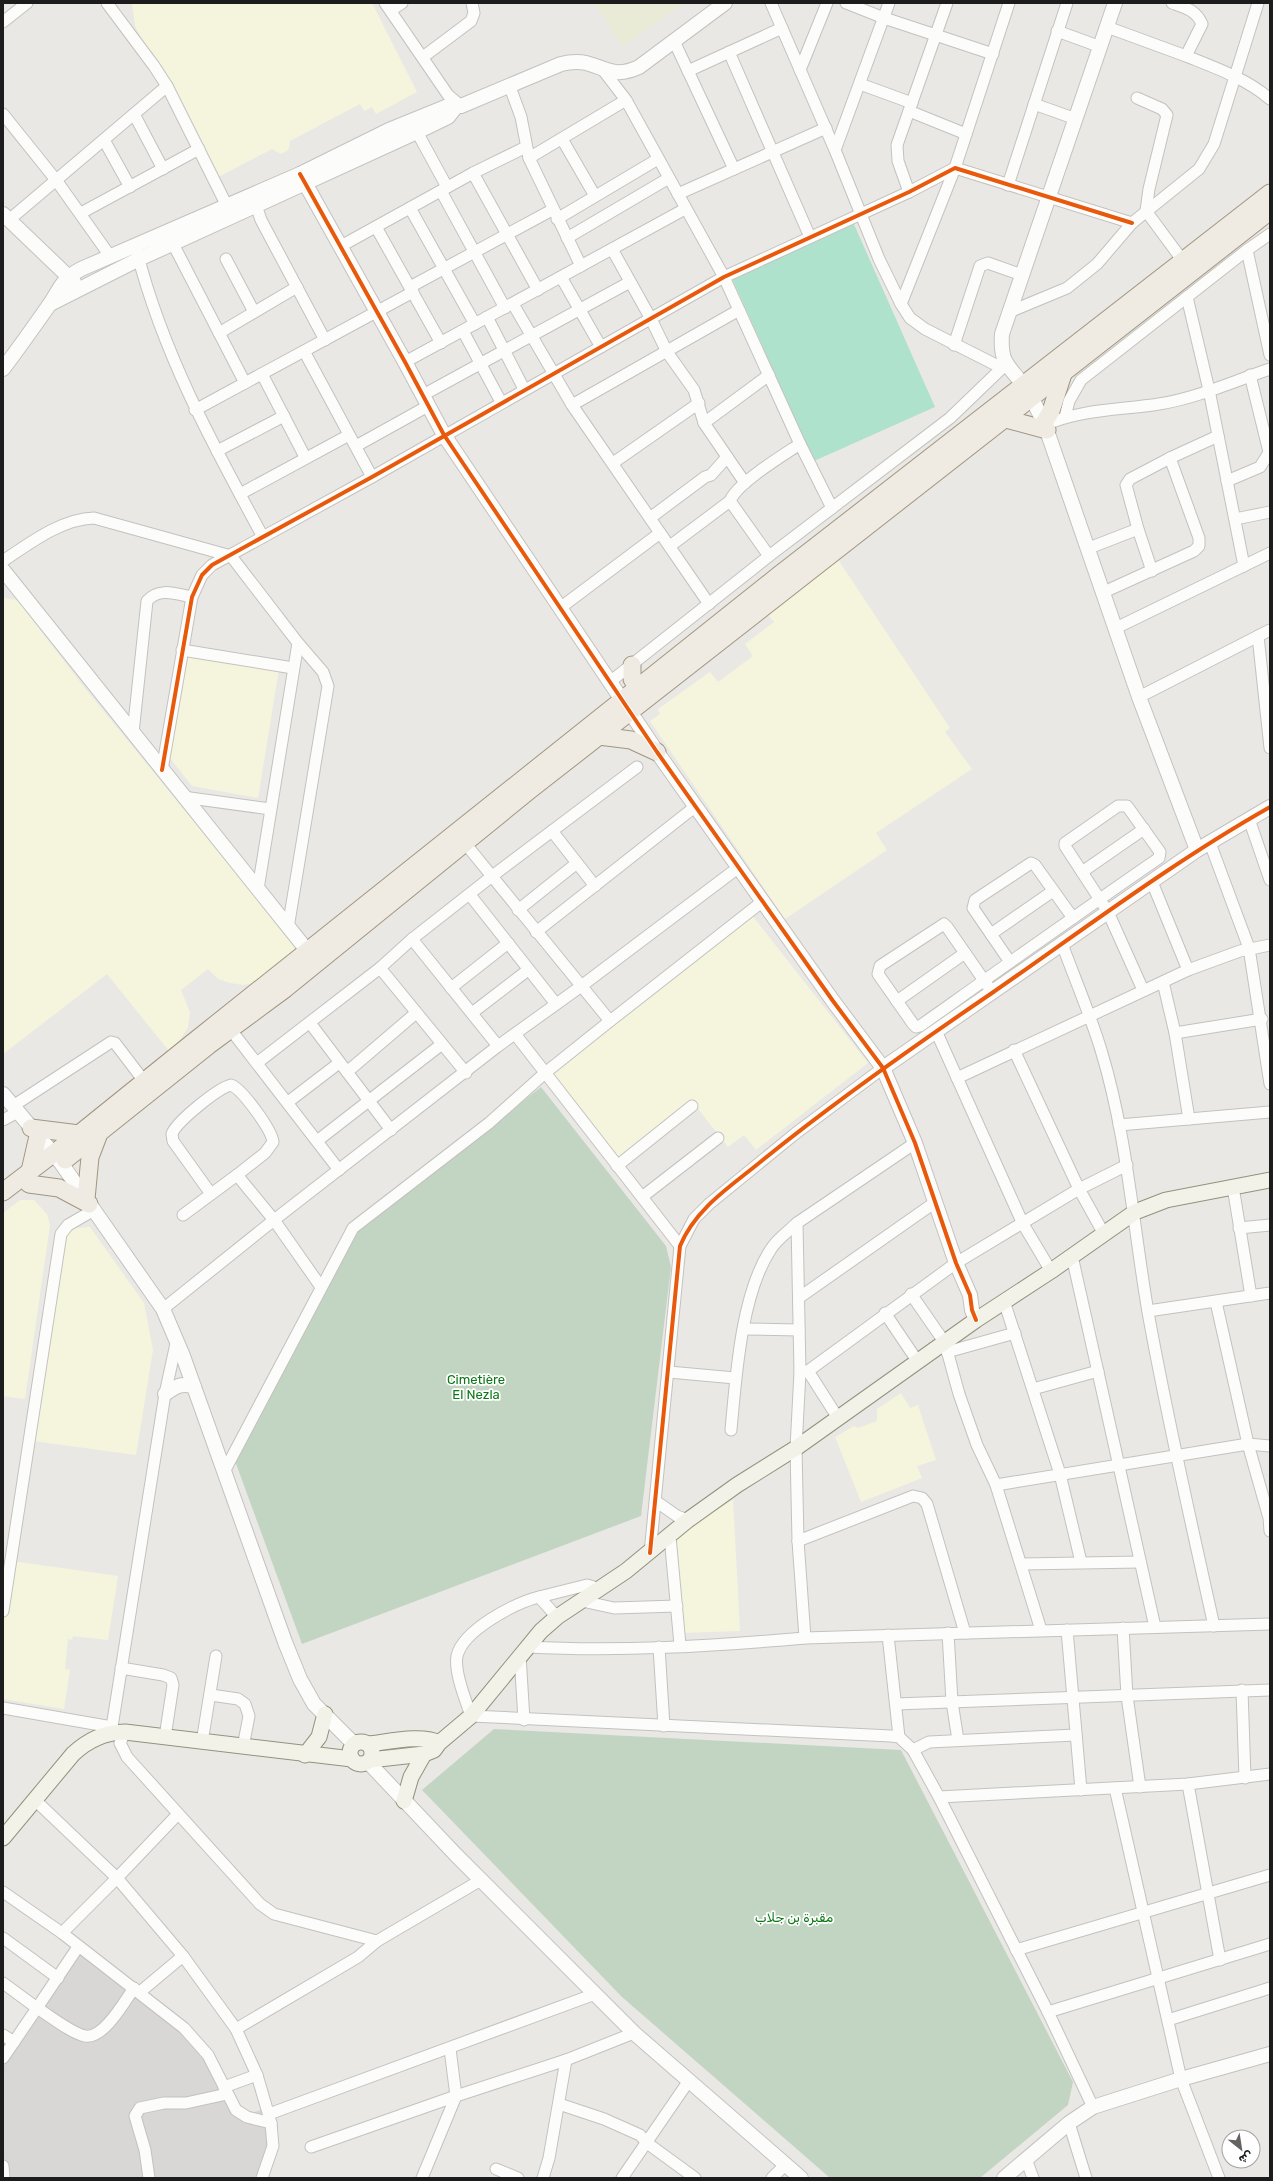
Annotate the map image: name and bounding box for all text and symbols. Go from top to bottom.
park label: Cimetière El Nezla [447,1372,505,1402]
park label: مقبرة بن جلاب [755,1910,833,1926]
north arrow [1221,2129,1261,2169]
text: ش [1236,2148,1255,2166]

